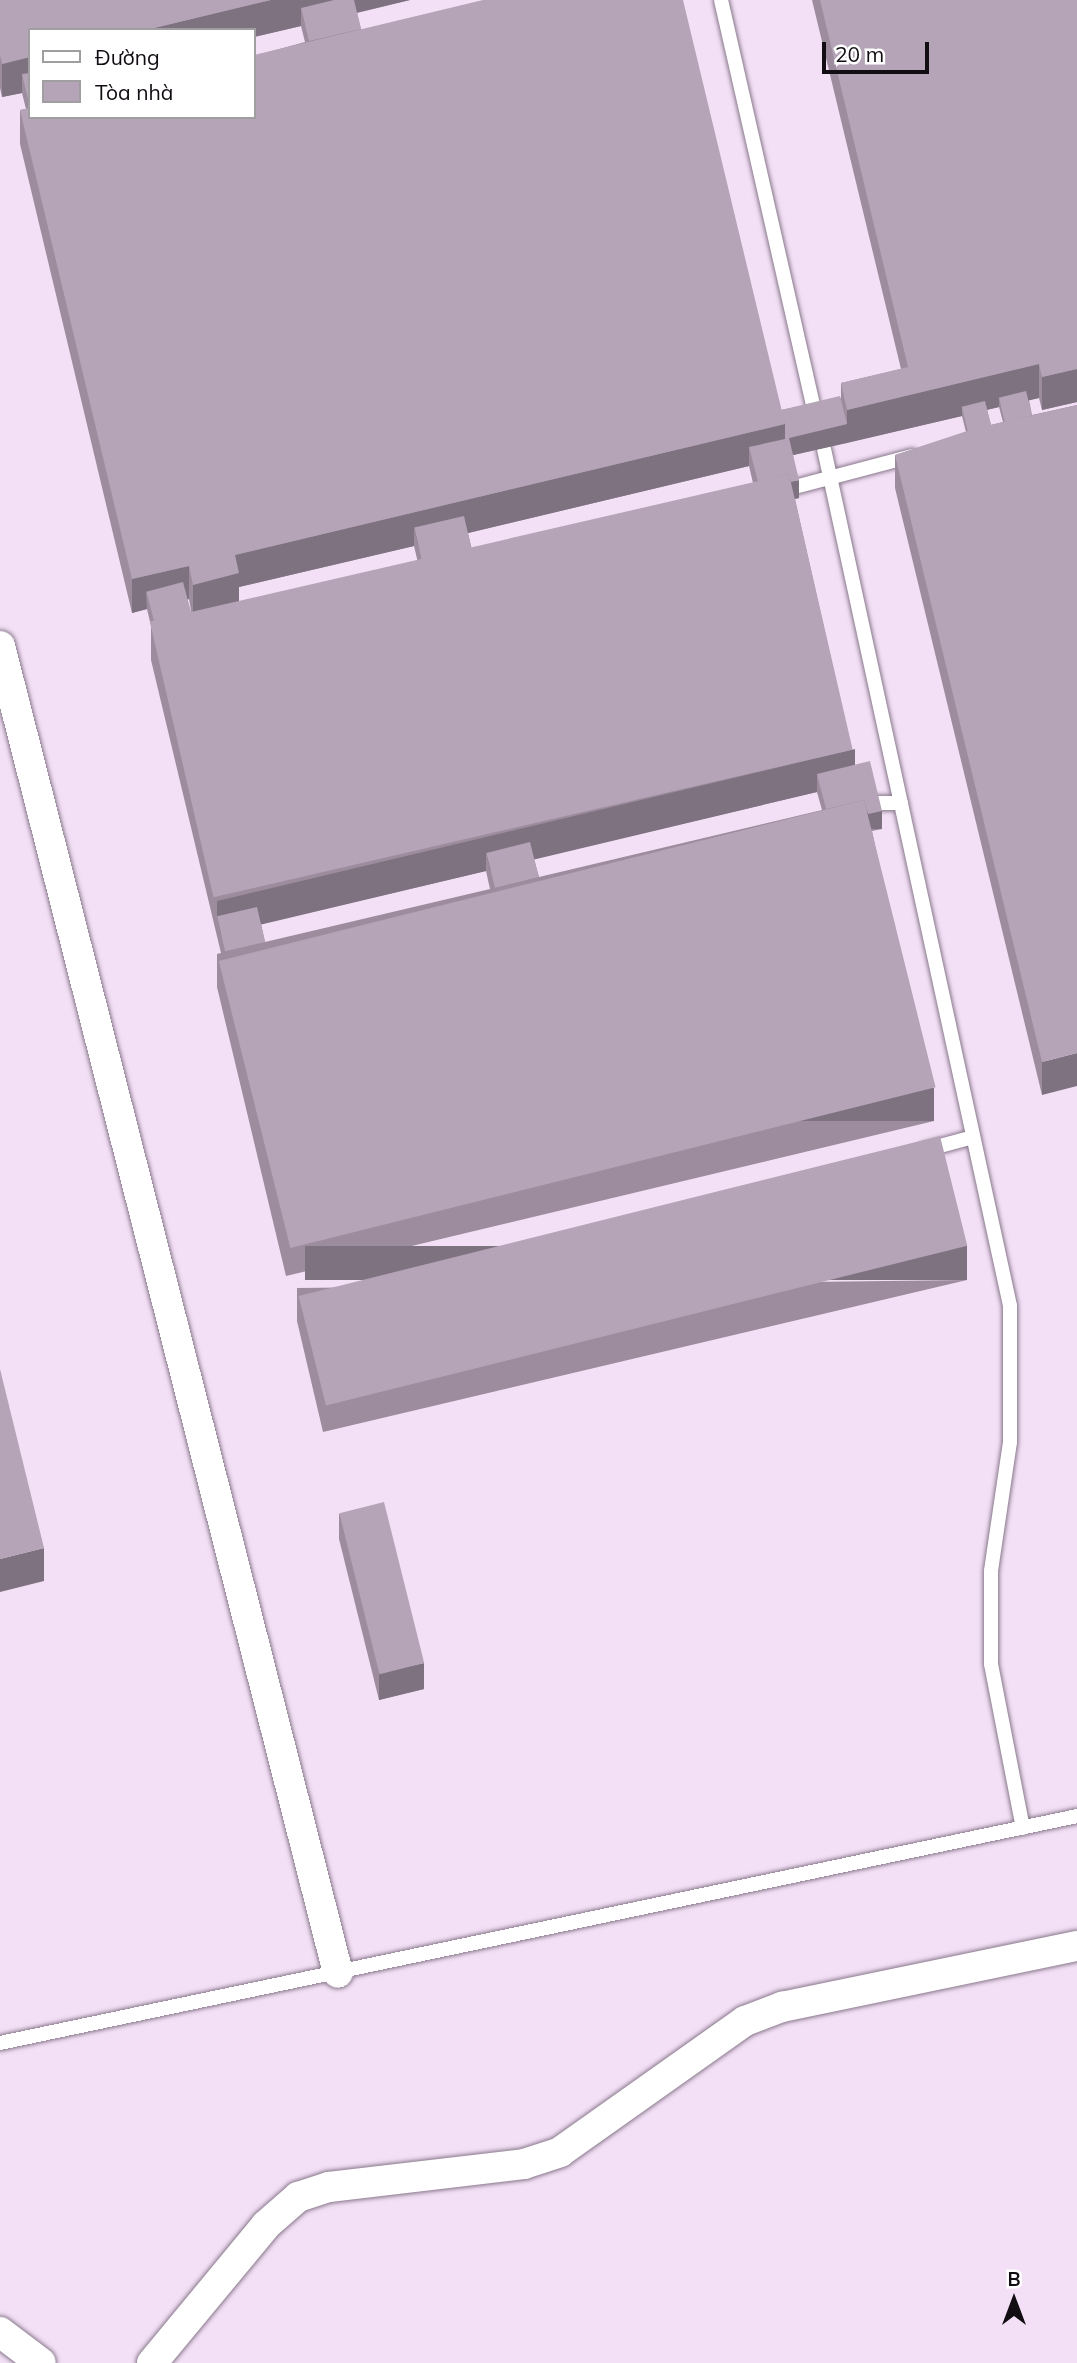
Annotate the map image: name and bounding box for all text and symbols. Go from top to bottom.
legend [28,28,256,119]
scale bar [825,28,932,72]
text: 20 m [835,41,884,67]
text: Đường [95,44,160,70]
text: Tòa nhà [95,79,173,105]
north arrow [979,2265,1049,2335]
text: B [1007,2267,1021,2291]

